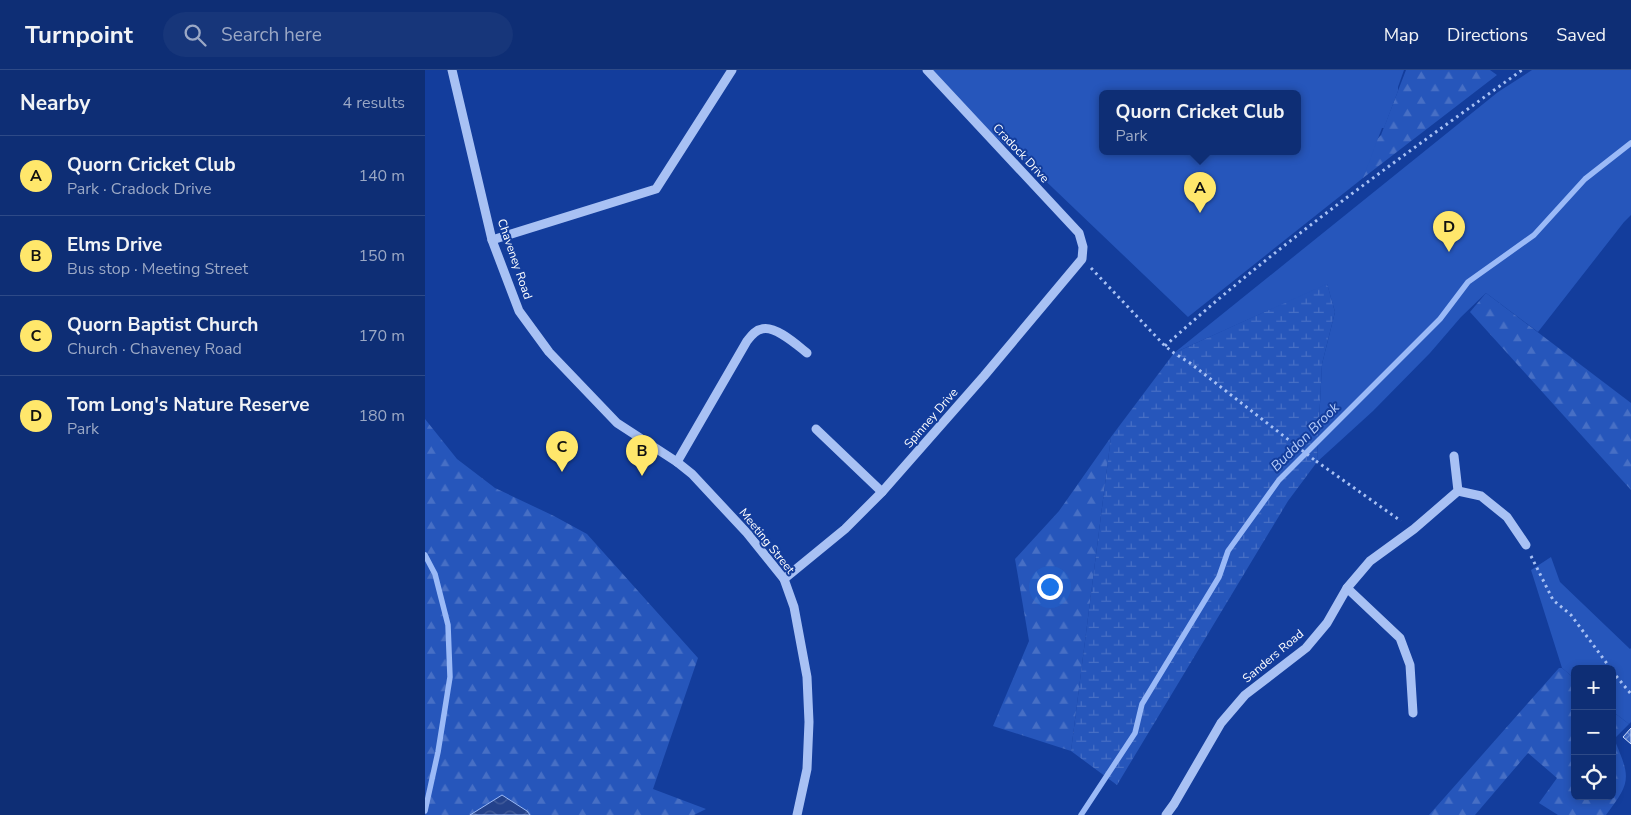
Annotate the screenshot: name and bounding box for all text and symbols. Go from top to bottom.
search box [163,12,513,57]
text: Turnpoint [25,19,133,51]
icon: search [181,21,209,49]
text: Search here [221,22,322,48]
text: Map [1384,23,1419,47]
text: Directions [1447,23,1528,47]
text: Saved [1556,23,1606,47]
text: Nearby [20,89,90,117]
popup [1099,90,1301,155]
text: 4 results [343,92,405,114]
text: Quorn Cricket Club [1116,99,1284,125]
street label: Cradock Drive [989,120,1053,186]
text: Park [1116,125,1148,147]
text: Quorn Cricket Club [67,152,236,178]
text: A [30,165,42,187]
text: 140 m [358,165,405,187]
pin: A [1184,172,1216,213]
text: Park · Cradock Drive [67,178,211,200]
pin: D [1433,211,1465,252]
street label: Chaveney Road [494,217,536,301]
text: Elms Drive [67,232,162,258]
text: B [30,245,42,267]
text: 150 m [358,245,405,267]
text: Bus stop · Meeting Street [67,258,248,280]
text: Quorn Baptist Church [67,312,258,338]
text: C [31,325,41,347]
text: 170 m [358,325,405,347]
text: Church · Chaveney Road [67,338,242,360]
street label: Spinney Drive [900,385,962,451]
text: Tom Long's Nature Reserve [67,392,310,418]
water label: Buddon Brook [1266,398,1344,476]
text: D [30,405,42,427]
text: 180 m [358,405,405,427]
text: Park [67,418,99,440]
pin: C [546,431,578,472]
pin: B [626,435,658,476]
street label: Meeting Street [736,505,799,578]
your location [1037,574,1063,600]
street label: Sanders Road [1239,626,1307,686]
map controls [1571,665,1616,800]
button: + [1571,665,1616,710]
button: − [1571,710,1616,755]
button: locate [1571,755,1616,800]

